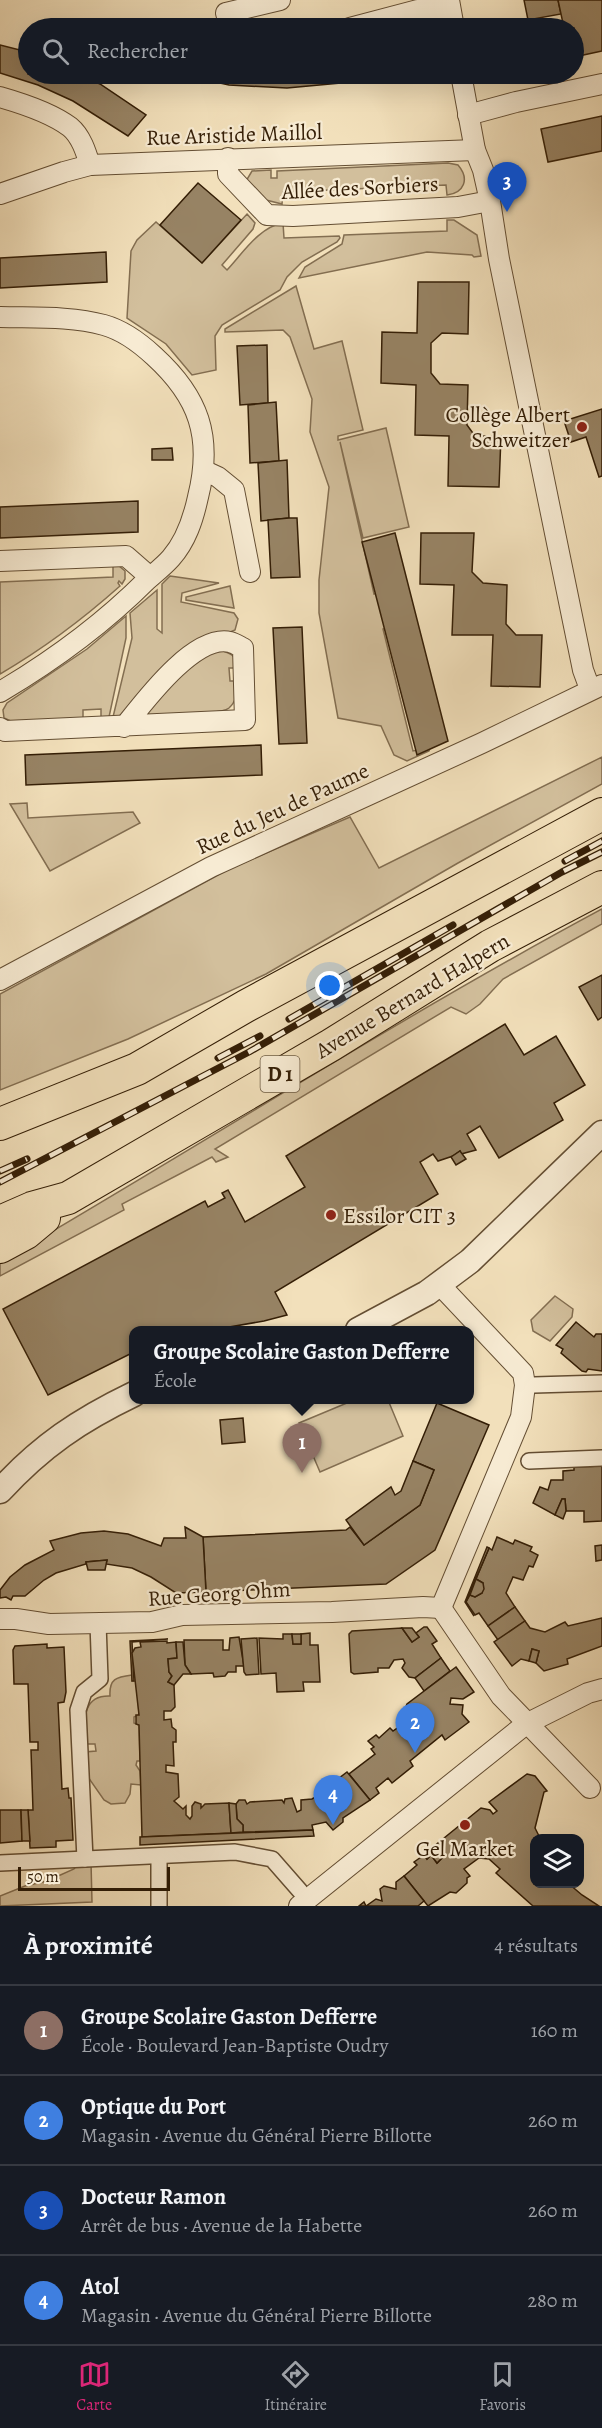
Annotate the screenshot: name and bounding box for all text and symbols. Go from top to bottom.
search box [18,18,584,84]
icon: search [39,35,72,68]
text: Rechercher [87,36,188,66]
street label: Rue Aristide Maillol [145,117,323,153]
pin: 3 [488,162,526,212]
street label: Allée des Sorbiers [280,169,439,207]
place label: Collège Albert Schweitzer [446,400,570,455]
marker: Collège Albert Schweitzer [575,420,589,434]
street label: Rue du Jeu de Paume [191,756,374,862]
street label: Avenue Bernard Halpern [309,926,515,1066]
your location [315,971,344,1000]
road number: D 1 [260,1056,300,1092]
place label: Essilor CIT 3 [343,1201,456,1231]
marker: Essilor CIT 3 [324,1208,338,1222]
popup [129,1326,474,1404]
text: Groupe Scolaire Gaston Defferre [153,1337,450,1367]
text: École [153,1367,197,1394]
pin: 1 [282,1424,322,1473]
street label: Rue Georg Ohm [147,1574,291,1614]
pin: 2 [396,1704,434,1753]
pin: 4 [314,1776,352,1825]
marker: Gel Market [458,1818,472,1832]
place label: Gel Market [416,1834,514,1864]
map controls [530,1834,584,1888]
button: layers [530,1834,584,1888]
scale bar [18,1864,170,1892]
text: 50 m [27,1866,59,1888]
text: À proximité [24,1928,153,1963]
text: 4 résultats [494,1932,578,1959]
text: Groupe Scolaire Gaston Defferre [81,2002,377,2032]
text: 1 [40,2017,47,2044]
text: 160 m [531,2017,578,2044]
text: École · Boulevard Jean-Baptiste Oudry [81,2032,388,2059]
text: Optique du Port [81,2092,226,2122]
text: 2 [39,2107,48,2134]
text: 260 m [528,2107,578,2134]
text: Magasin · Avenue du Général Pierre Billotte [81,2122,432,2149]
text: Docteur Ramon [81,2182,226,2212]
text: 3 [39,2197,48,2224]
text: 260 m [528,2197,578,2224]
text: Arrêt de bus · Avenue de la Habette [81,2212,362,2239]
text: Atol [81,2272,119,2302]
text: 4 [39,2287,48,2314]
text: 280 m [528,2287,578,2314]
text: Magasin · Avenue du Général Pierre Billotte [81,2302,432,2329]
tab: Carte [76,2358,112,2416]
tab: Itinéraire [264,2358,327,2416]
tab: Favoris [479,2358,526,2416]

